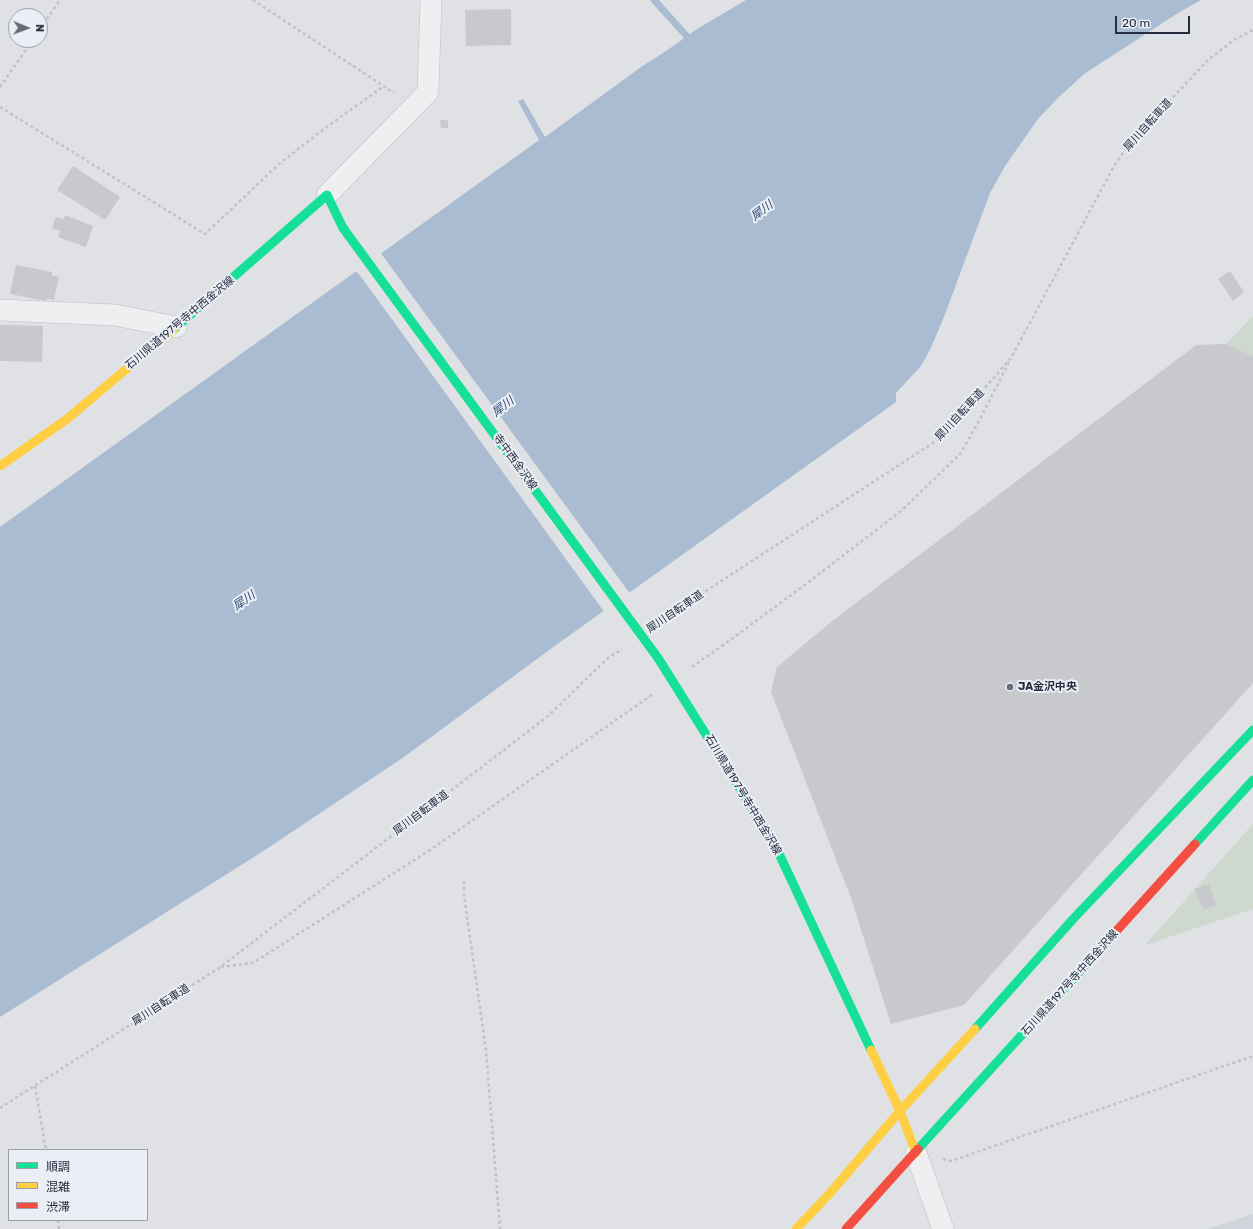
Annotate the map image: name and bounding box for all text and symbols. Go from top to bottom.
north arrow [8,8,48,48]
scale bar [1117,8,1192,34]
text: 20 m [1122,16,1150,30]
text: N [33,24,46,32]
street label: 犀川自転車道 [1121,96,1175,154]
water label: 犀川 [748,198,776,224]
street label: 石川県道197号寺中西金沢線 [123,274,237,372]
street label: 犀川自転車道 [933,386,987,444]
water label: 犀川 [489,394,517,420]
street label: 寺中西金沢線 [490,431,540,493]
water label: 犀川 [230,588,258,614]
street label: 犀川自転車道 [644,588,706,636]
place label: JA金沢中央 [1018,680,1077,694]
marker: JA金沢中央 [1005,682,1015,692]
street label: 石川県道197号寺中西金沢線 [702,733,784,857]
street label: 犀川自転車道 [391,788,451,838]
street label: 石川県道197号寺中西金沢線 [1019,927,1121,1039]
street label: 犀川自転車道 [130,981,192,1029]
legend [8,1149,148,1221]
text: 順調 [46,1160,70,1174]
text: 混雑 [46,1180,70,1194]
text: 渋滞 [46,1200,70,1214]

